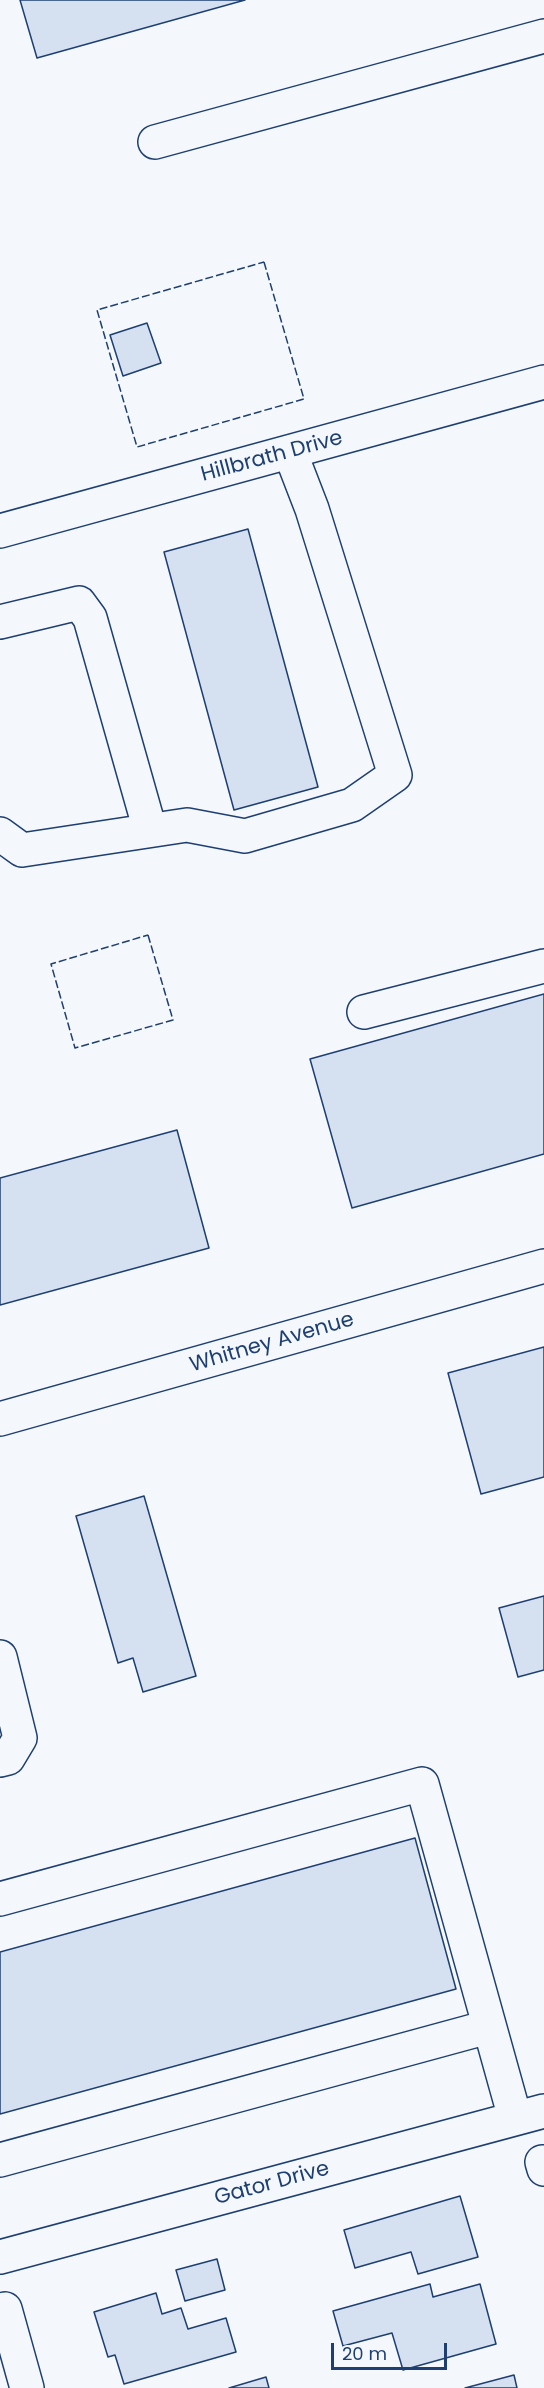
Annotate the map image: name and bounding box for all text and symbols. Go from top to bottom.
street label: Hillbrath Drive [198,426,346,488]
street label: Whitney Avenue [187,1308,357,1378]
street label: Gator Drive [212,2157,332,2211]
scale bar [334,2331,450,2369]
text: 20 m [342,2341,387,2366]

